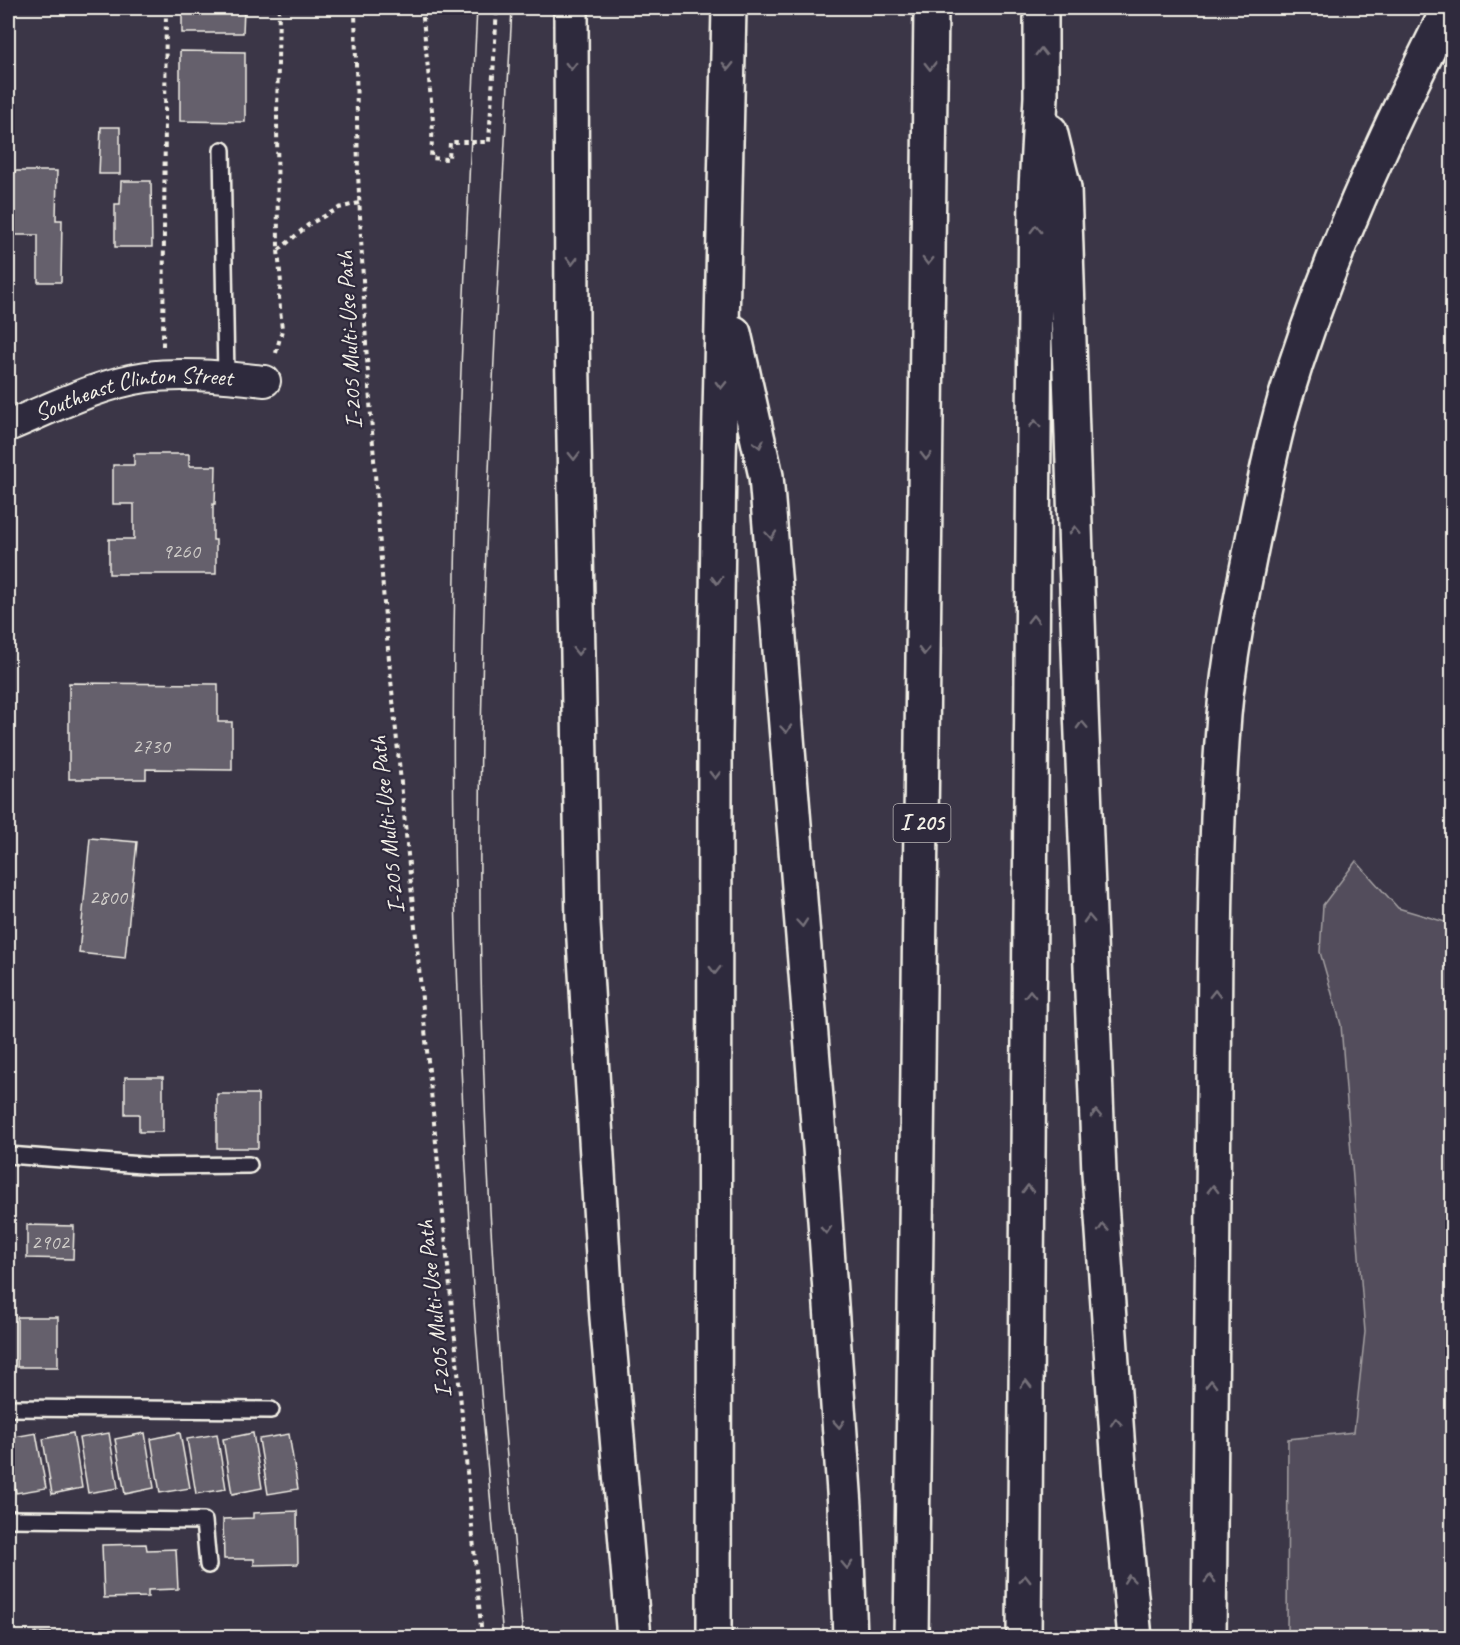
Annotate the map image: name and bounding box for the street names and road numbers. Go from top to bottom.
street label: I-205 Multi-Use Path [329,249,369,430]
street label: Southeast Clinton Street [30,360,236,428]
street label: I-205 Multi-Use Path [363,734,411,915]
road number: I 205 [894,804,950,842]
street label: I-205 Multi-Use Path [410,1218,458,1399]

